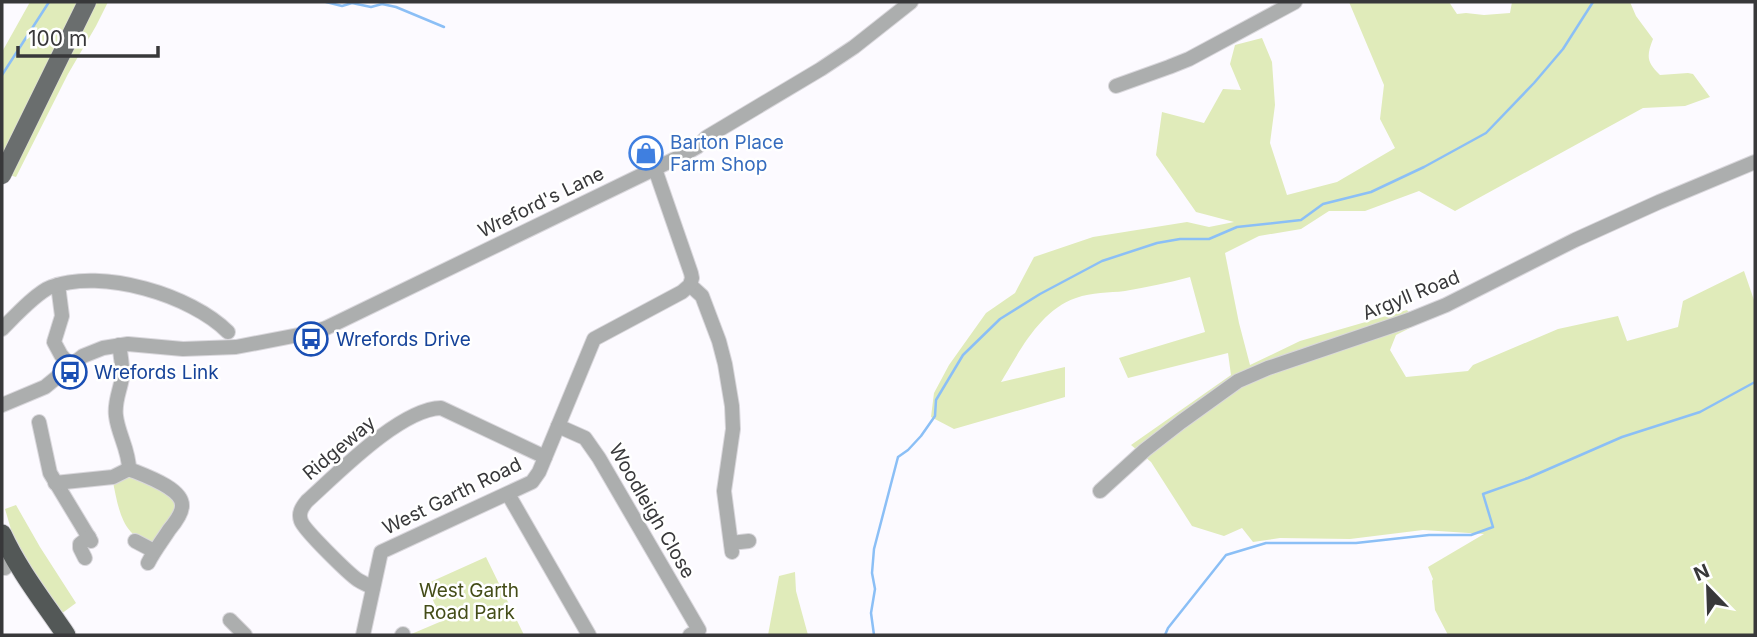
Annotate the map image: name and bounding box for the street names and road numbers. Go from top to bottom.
street label: Wreford's Lane [474,162,608,242]
street label: Argyll Road [1359,265,1463,325]
street label: Ridgeway [298,411,380,485]
street label: Woodleigh Close [604,440,700,582]
street label: West Garth Road [379,452,525,540]

